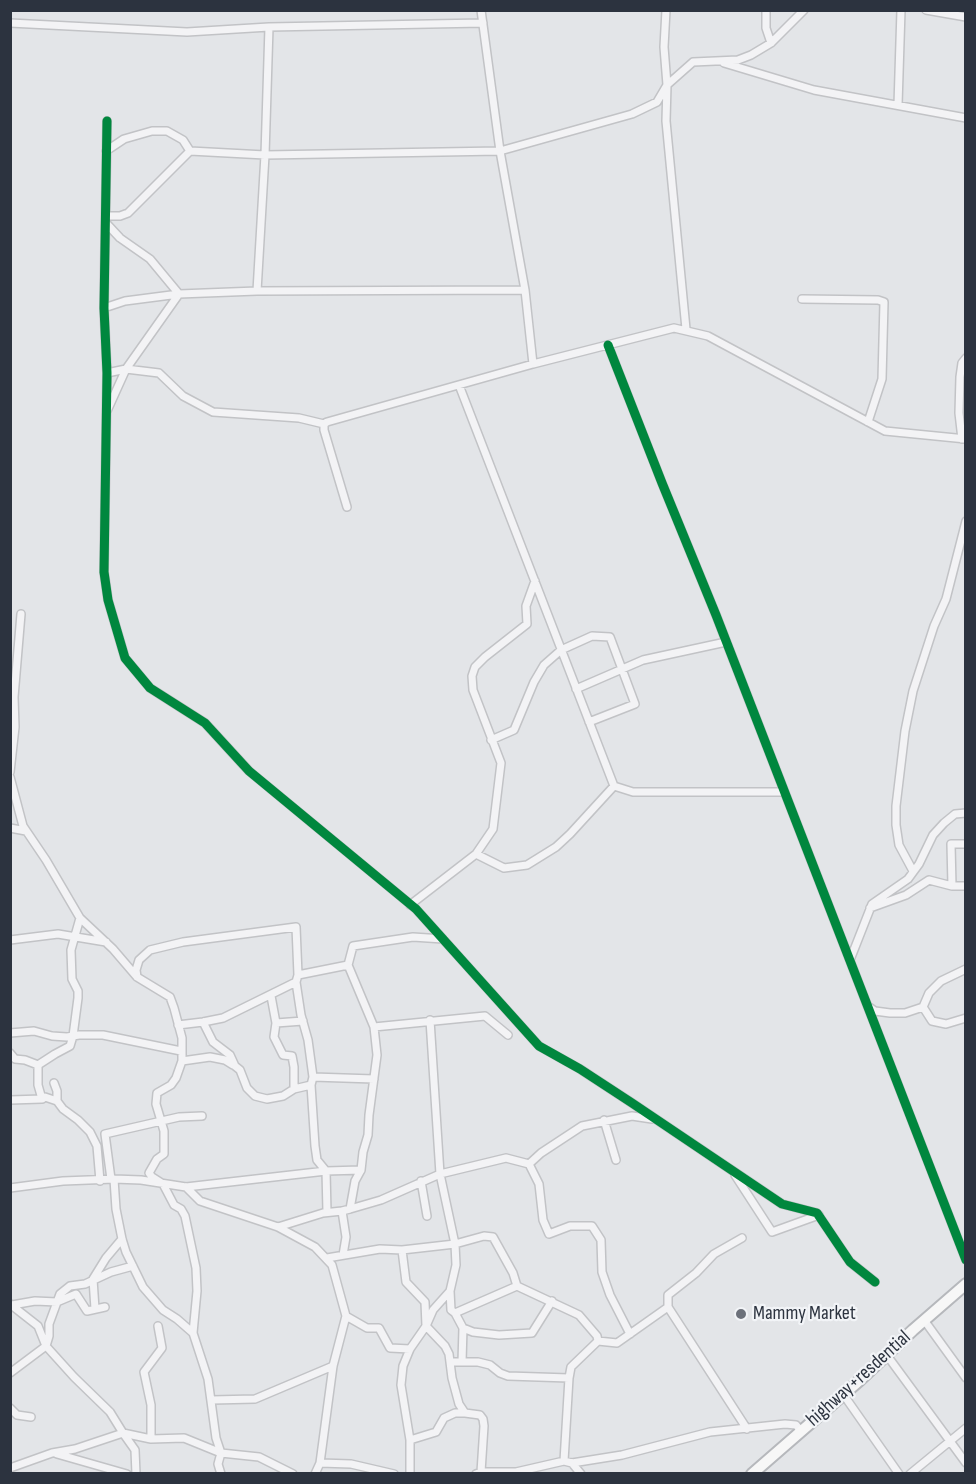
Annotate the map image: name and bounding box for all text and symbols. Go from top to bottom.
place label: Mammy Market [753,1302,856,1326]
marker: Mammy Market [734,1307,748,1321]
street label: highway+resdential [802,1326,916,1432]

